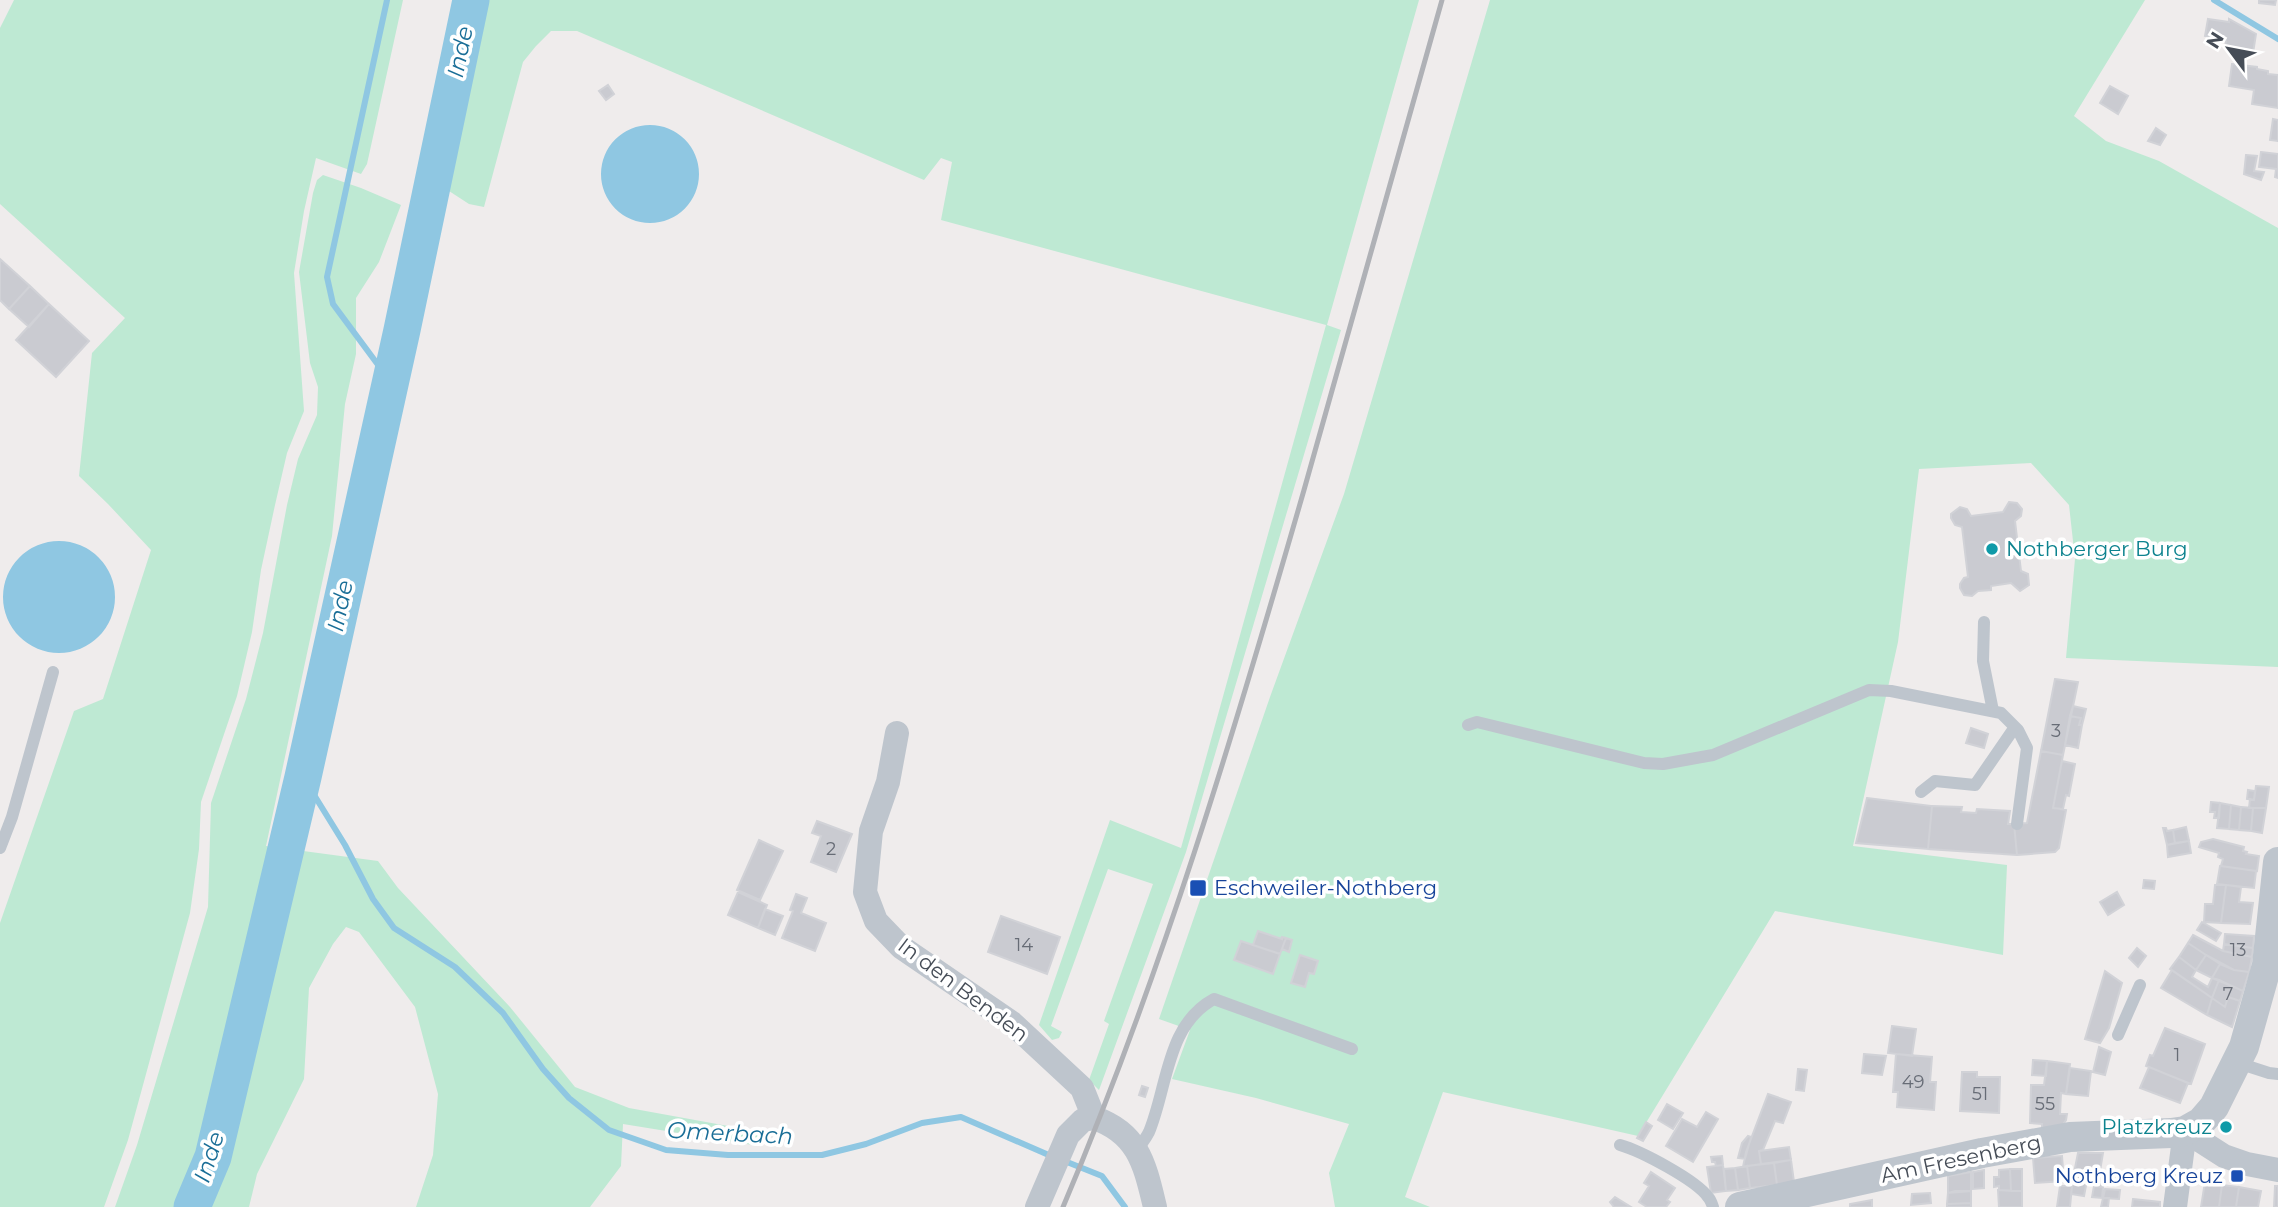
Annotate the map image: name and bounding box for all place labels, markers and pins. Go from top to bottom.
place label: Nothberger Burg [2006,536,2188,561]
marker: Nothberger Burg [1984,541,2000,557]
place label: Eschweiler-Nothberg [1214,875,1437,900]
marker: Eschweiler-Nothberg [1188,878,1208,898]
place label: Platzkreuz [2102,1114,2212,1139]
marker: Platzkreuz [2218,1119,2234,1135]
place label: Nothberg Kreuz [2055,1163,2223,1188]
marker: Nothberg Kreuz [2229,1168,2245,1184]

